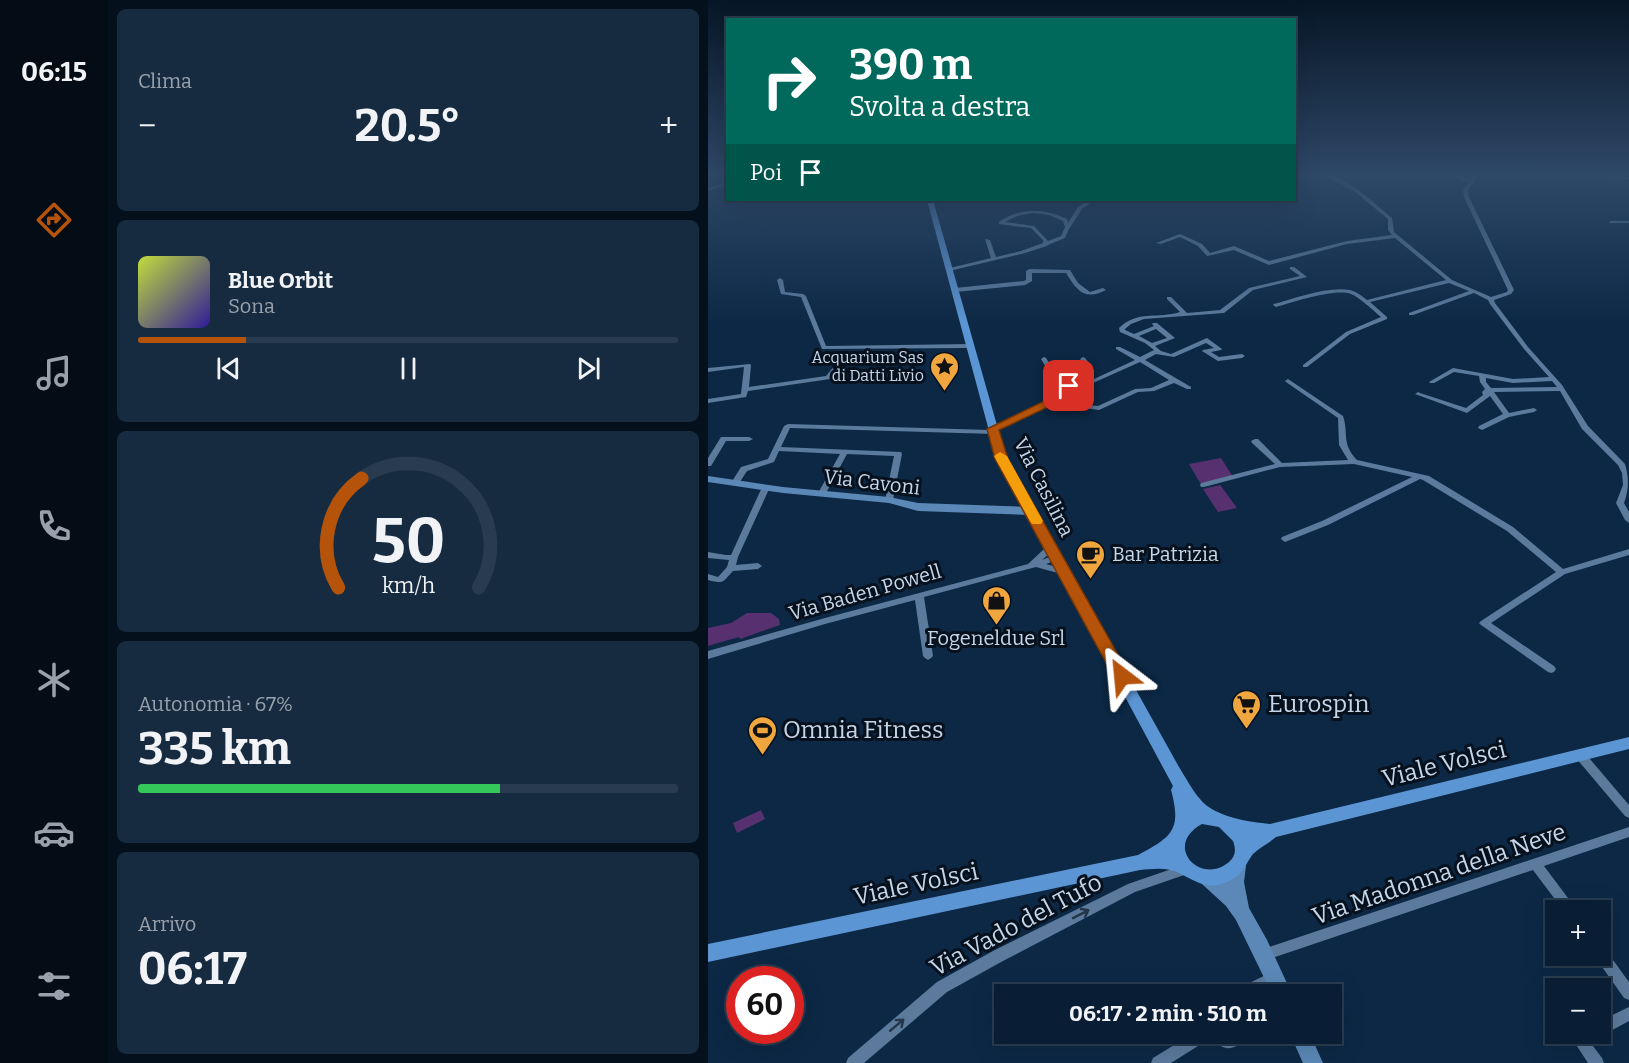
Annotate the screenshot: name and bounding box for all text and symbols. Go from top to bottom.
text: 390 m [849,40,972,90]
icon: right [750,42,828,120]
text: 06:15 [21,56,87,88]
text: Clima [138,69,192,93]
text: Svolta a destra [849,91,1030,123]
text: 20.5° [355,99,461,153]
text: − [138,106,156,146]
text: + [659,106,678,146]
icon: arrive [794,156,827,189]
text: Poi [750,159,782,186]
icon: directions [33,199,75,241]
text: Blue Orbit [228,267,333,294]
text: Sona [228,294,275,318]
place label: Acquarium Sas di Datti Livio [812,348,924,385]
place icon: Acquarium Sas di Datti Livio [929,350,961,392]
icon: music [33,352,75,394]
icon: previous [212,352,245,385]
icon: pause [392,352,425,385]
icon: next [572,352,605,385]
pin [1043,360,1094,411]
icon: arrive [1052,369,1085,402]
street label: Via Casilina [1009,433,1079,541]
street label: Via Cavoni [822,464,922,500]
icon: phone [33,505,75,547]
text: 50 [371,505,445,580]
cafe icon: Bar Patrizia [1075,538,1107,580]
place label: Bar Patrizia [1112,542,1219,566]
street label: Via Baden Powell [786,559,944,625]
text: km/h [381,574,435,600]
shop icon: Fogeneldue Srl [980,584,1012,626]
place label: Fogeneldue Srl [927,626,1065,650]
position arrow [1090,644,1154,708]
icon: climate [33,659,75,701]
supermarket icon: Eurospin [1231,688,1263,730]
place label: Eurospin [1268,690,1369,718]
text: Autonomia · 67% [138,692,293,716]
sports icon: Omnia Fitness [746,714,778,756]
place label: Omnia Fitness [783,716,944,744]
text: 335 km [138,722,291,776]
street label: Viale Volsci [1379,735,1509,793]
icon: car [33,812,75,854]
street label: Via Madonna della Neve [1309,817,1569,931]
street label: Viale Volsci [851,857,981,911]
street label: Via Vado del Tufo [925,868,1107,982]
map controls [1545,900,1611,1044]
button: + [1545,900,1611,966]
one-way arrow [1072,908,1090,919]
text: Arrivo [138,912,196,936]
text: 06:17 [138,942,247,996]
icon: filters [33,965,75,1007]
speed limit sign: 60 [726,966,804,1044]
button: − [1545,978,1611,1044]
text: 06:17 · 2 min · 510 m [1069,1000,1267,1027]
one-way arrow [889,1018,904,1032]

